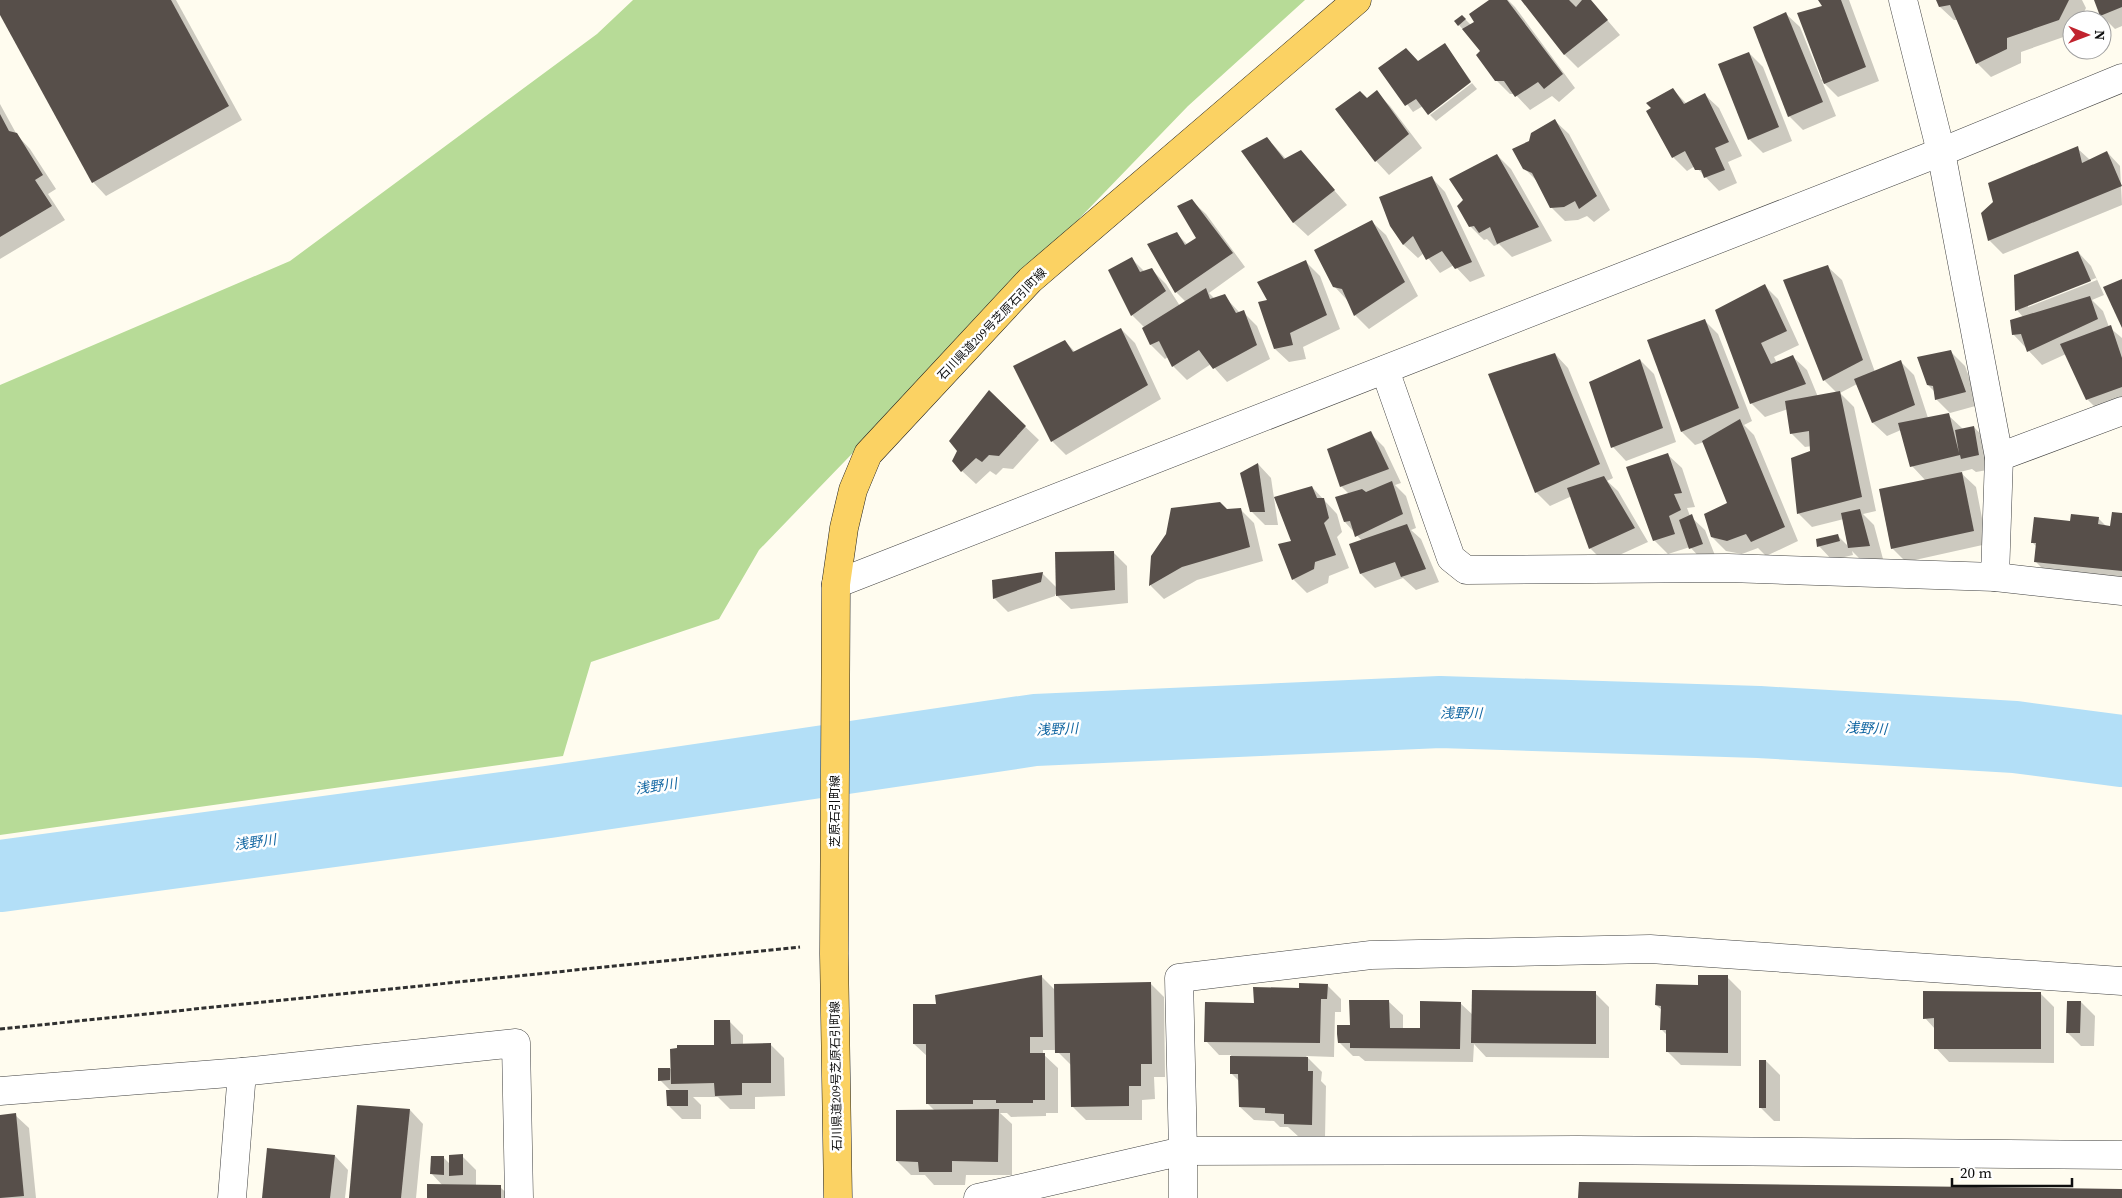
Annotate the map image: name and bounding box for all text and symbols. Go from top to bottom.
north arrow [2062,10,2112,60]
text: N [2090,30,2110,41]
street label: 石川県道209号芝原石引町線 [934,264,1050,384]
water label: 浅野川 [1440,703,1484,723]
water label: 浅野川 [1845,717,1889,739]
water label: 浅野川 [1036,718,1080,740]
water label: 浅野川 [634,773,680,799]
street label: 芝原石引町線 [827,775,843,847]
water label: 浅野川 [233,829,279,855]
street label: 石川県道209号芝原石引町線 [827,1001,845,1151]
scale bar [1952,1156,2072,1188]
text: 20 m [1960,1162,1992,1183]

